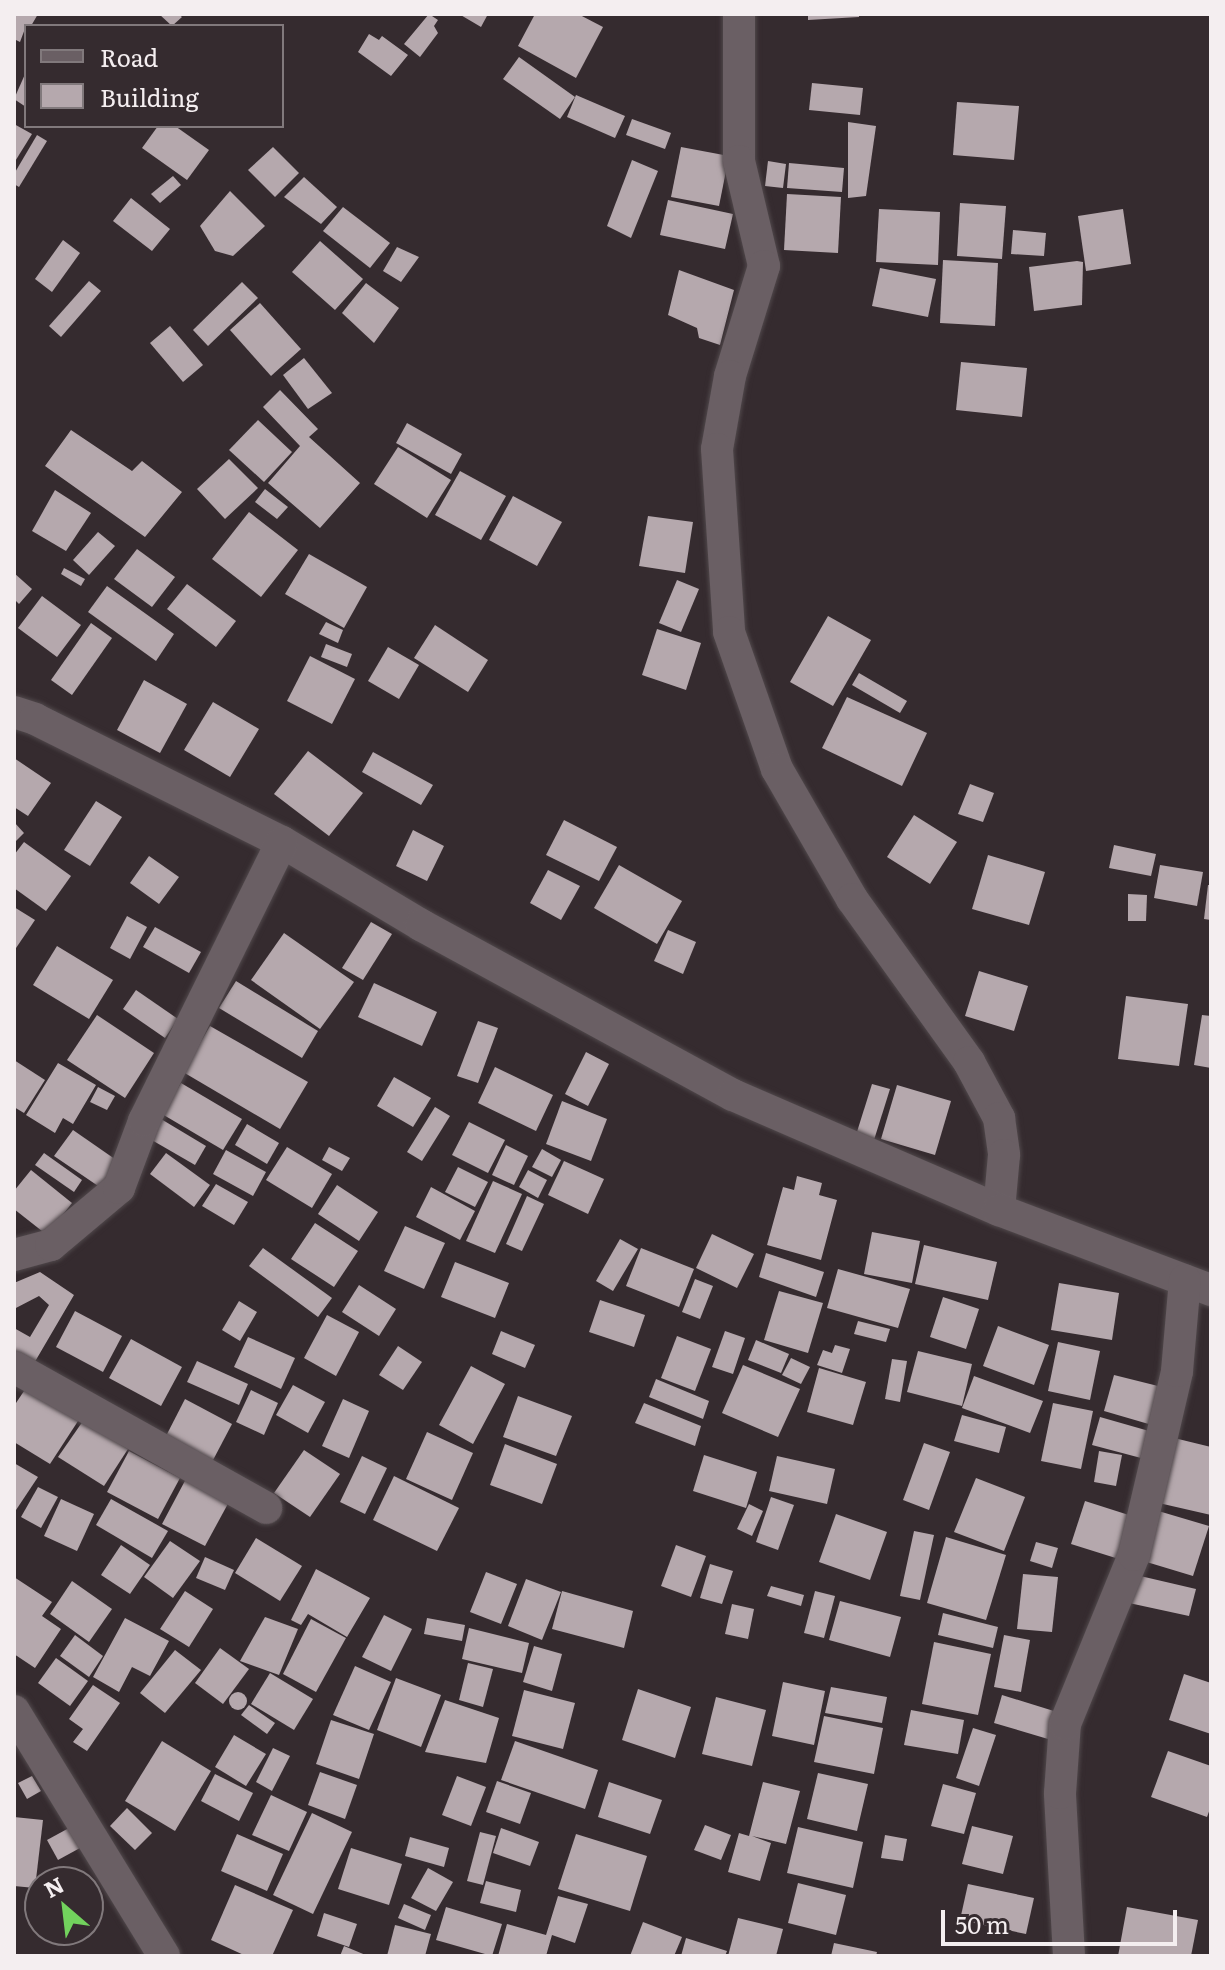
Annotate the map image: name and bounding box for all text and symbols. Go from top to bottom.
legend [24,24,284,128]
text: Road [100,39,158,74]
text: Building [100,79,199,114]
north arrow [24,1866,104,1946]
text: N [38,1867,69,1905]
scale bar [945,1894,1181,1944]
text: 50 m [955,1906,1009,1941]

